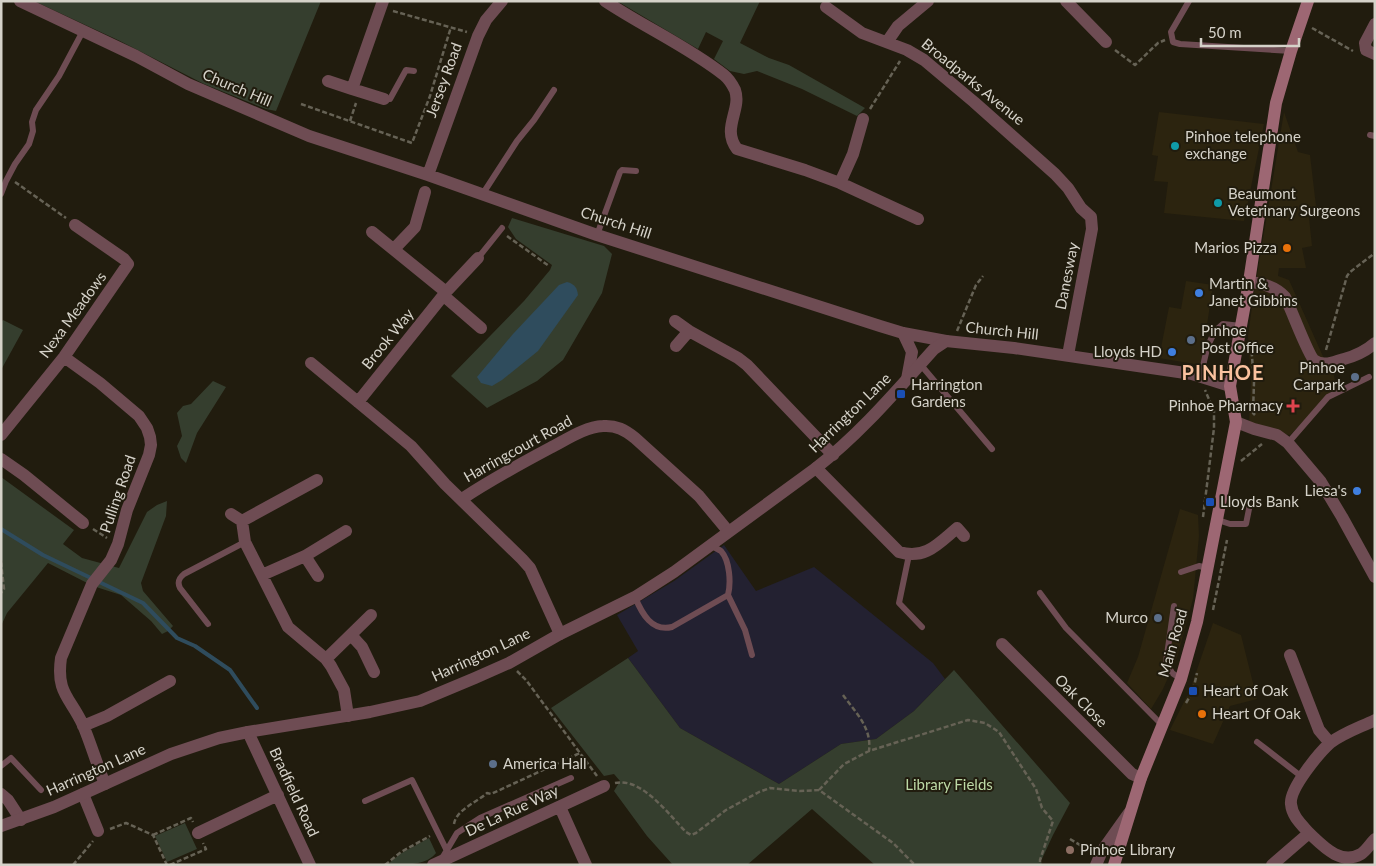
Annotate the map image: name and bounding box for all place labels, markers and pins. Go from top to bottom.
place label: Pinhoe telephone exchange [1185,127,1301,162]
marker: Pinhoe telephone exchange [1169,140,1181,152]
place label: Beaumont Veterinary Surgeons [1228,184,1360,219]
marker: Beaumont Veterinary Surgeons [1212,197,1224,209]
place label: Marios Pizza [1194,238,1277,256]
marker: Marios Pizza [1281,242,1293,254]
place label: Martin & Janet Gibbins [1209,274,1298,309]
marker: Martin & Janet Gibbins [1193,287,1205,299]
place label: Pinhoe Post Office [1201,321,1274,356]
marker: Pinhoe Post Office [1185,334,1197,346]
place label: Lloyds HD [1093,342,1162,360]
marker: Lloyds HD [1166,346,1178,358]
place label: Pinhoe Carpark [1293,358,1345,393]
marker: Pinhoe Carpark [1349,371,1361,383]
place label: Harrington Gardens [911,375,983,410]
marker: Harrington Gardens [895,388,907,400]
place label: Pinhoe Pharmacy [1168,396,1283,414]
marker: Pinhoe Pharmacy [1287,400,1299,412]
place label: Liesa's [1305,481,1347,499]
marker: Liesa's [1351,485,1363,497]
place label: Lloyds Bank [1220,492,1299,510]
marker: Lloyds Bank [1204,496,1216,508]
place label: Murco [1105,608,1148,626]
marker: Murco [1152,612,1164,624]
place label: Heart of Oak [1203,681,1289,699]
marker: Heart of Oak [1187,685,1199,697]
place label: Heart Of Oak [1212,704,1301,722]
marker: Heart Of Oak [1196,708,1208,720]
place label: America Hall [503,754,587,772]
marker: America Hall [487,758,499,770]
place label: Pinhoe Library [1080,840,1176,858]
marker: Pinhoe Library [1064,844,1076,856]

